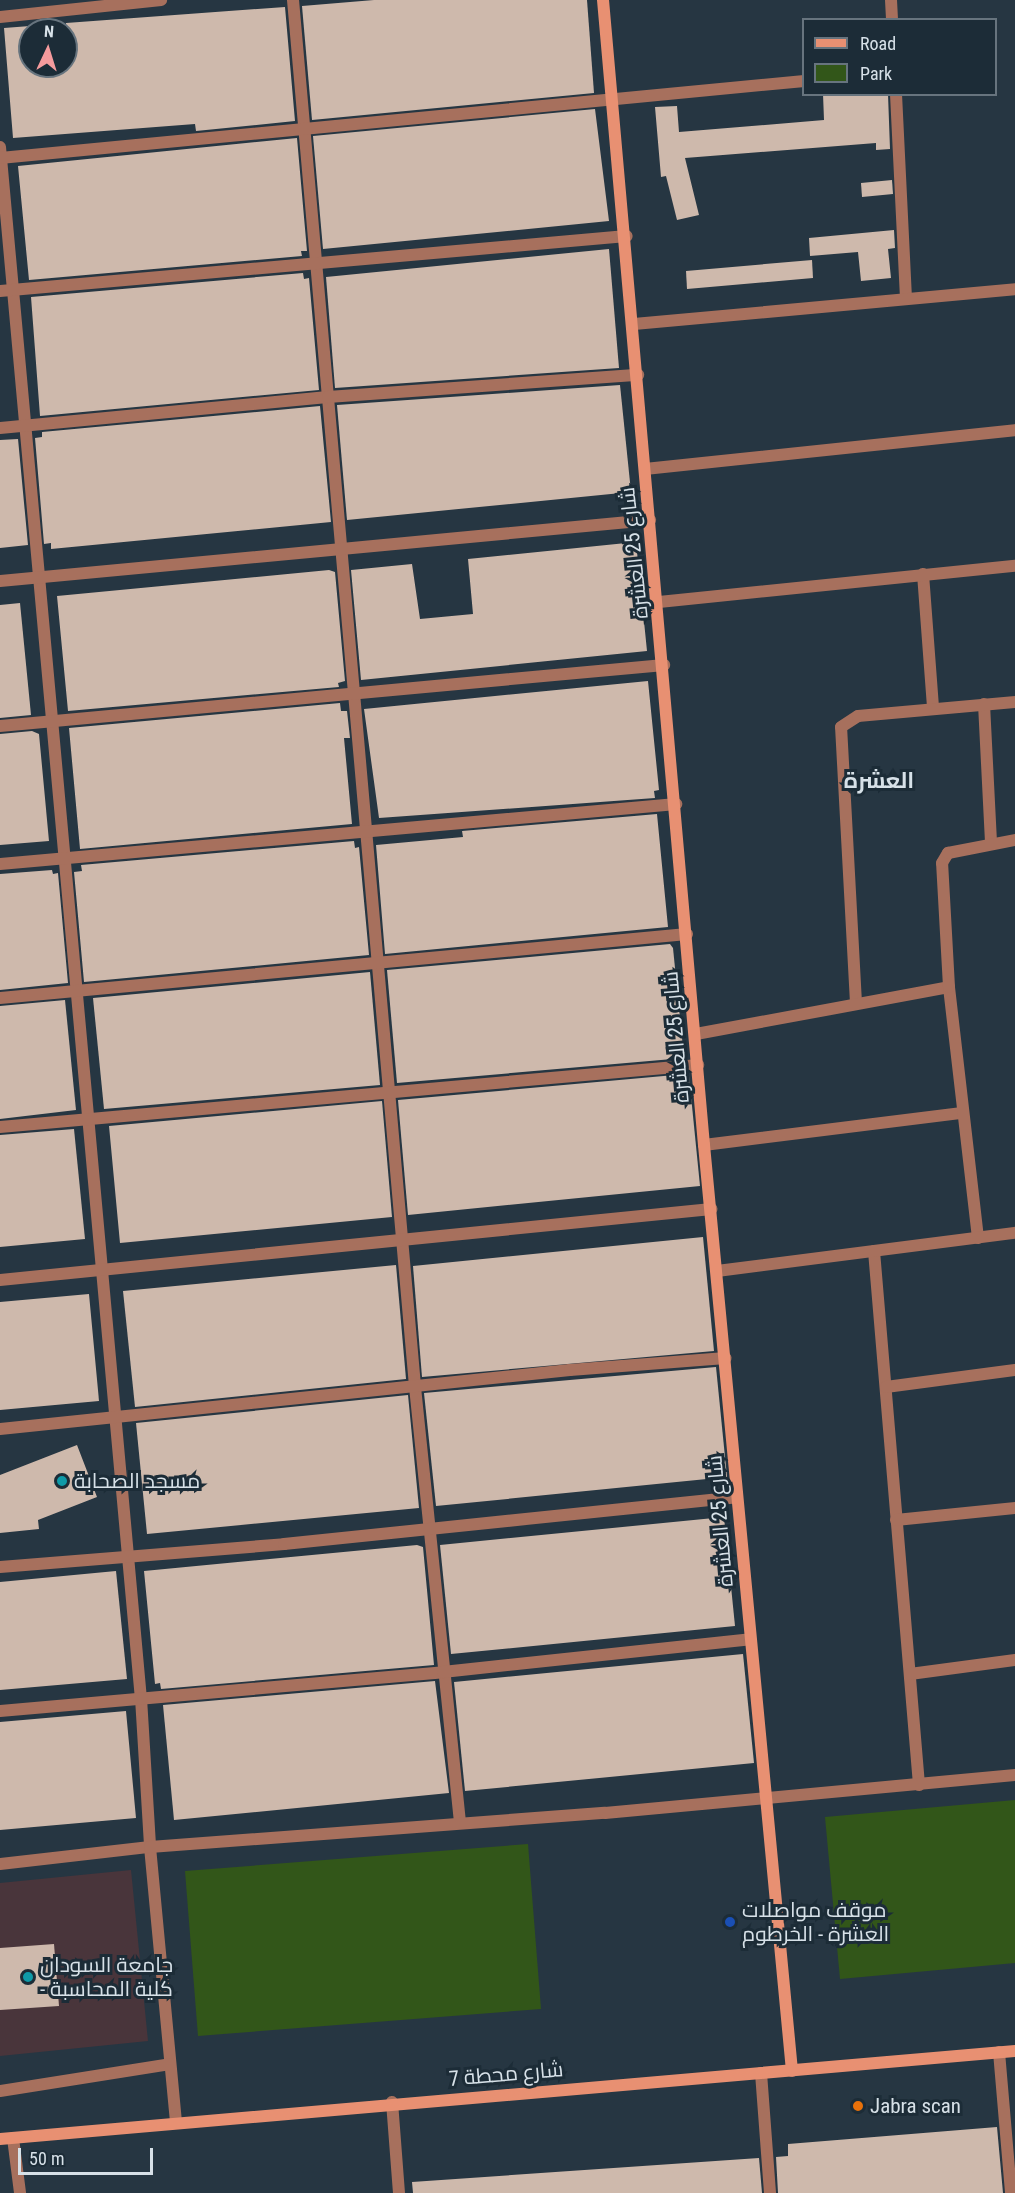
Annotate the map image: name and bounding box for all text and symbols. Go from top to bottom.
north arrow [18,18,78,78]
legend [802,18,997,96]
text: N [44,22,55,41]
text: Road [860,33,896,54]
text: Park [860,63,892,84]
street label: شارع 25 العشرة [615,486,653,620]
district label: العشرة [844,768,914,794]
street label: شارع 25 العشرة [658,970,694,1104]
street label: شارع 25 العشرة [702,1454,738,1588]
place label: مسجد الصحابة [74,1468,200,1494]
marker: مسجد الصحابة [55,1474,69,1488]
place label: موقف مواصلات العشرة - الخرطوم [742,1897,889,1947]
marker: موقف مواصلات العشرة - الخرطوم [723,1915,737,1929]
place label: جامعة السودان - كلية المحاسبة [40,1952,173,2002]
marker: جامعة السودان - كلية المحاسبة [21,1970,35,1984]
street label: شارع محطة 7 [448,2056,564,2092]
place label: Jabra scan [870,2093,961,2119]
marker: Jabra scan [851,2099,865,2113]
scale bar [21,2136,156,2174]
text: 50 m [29,2148,64,2169]

